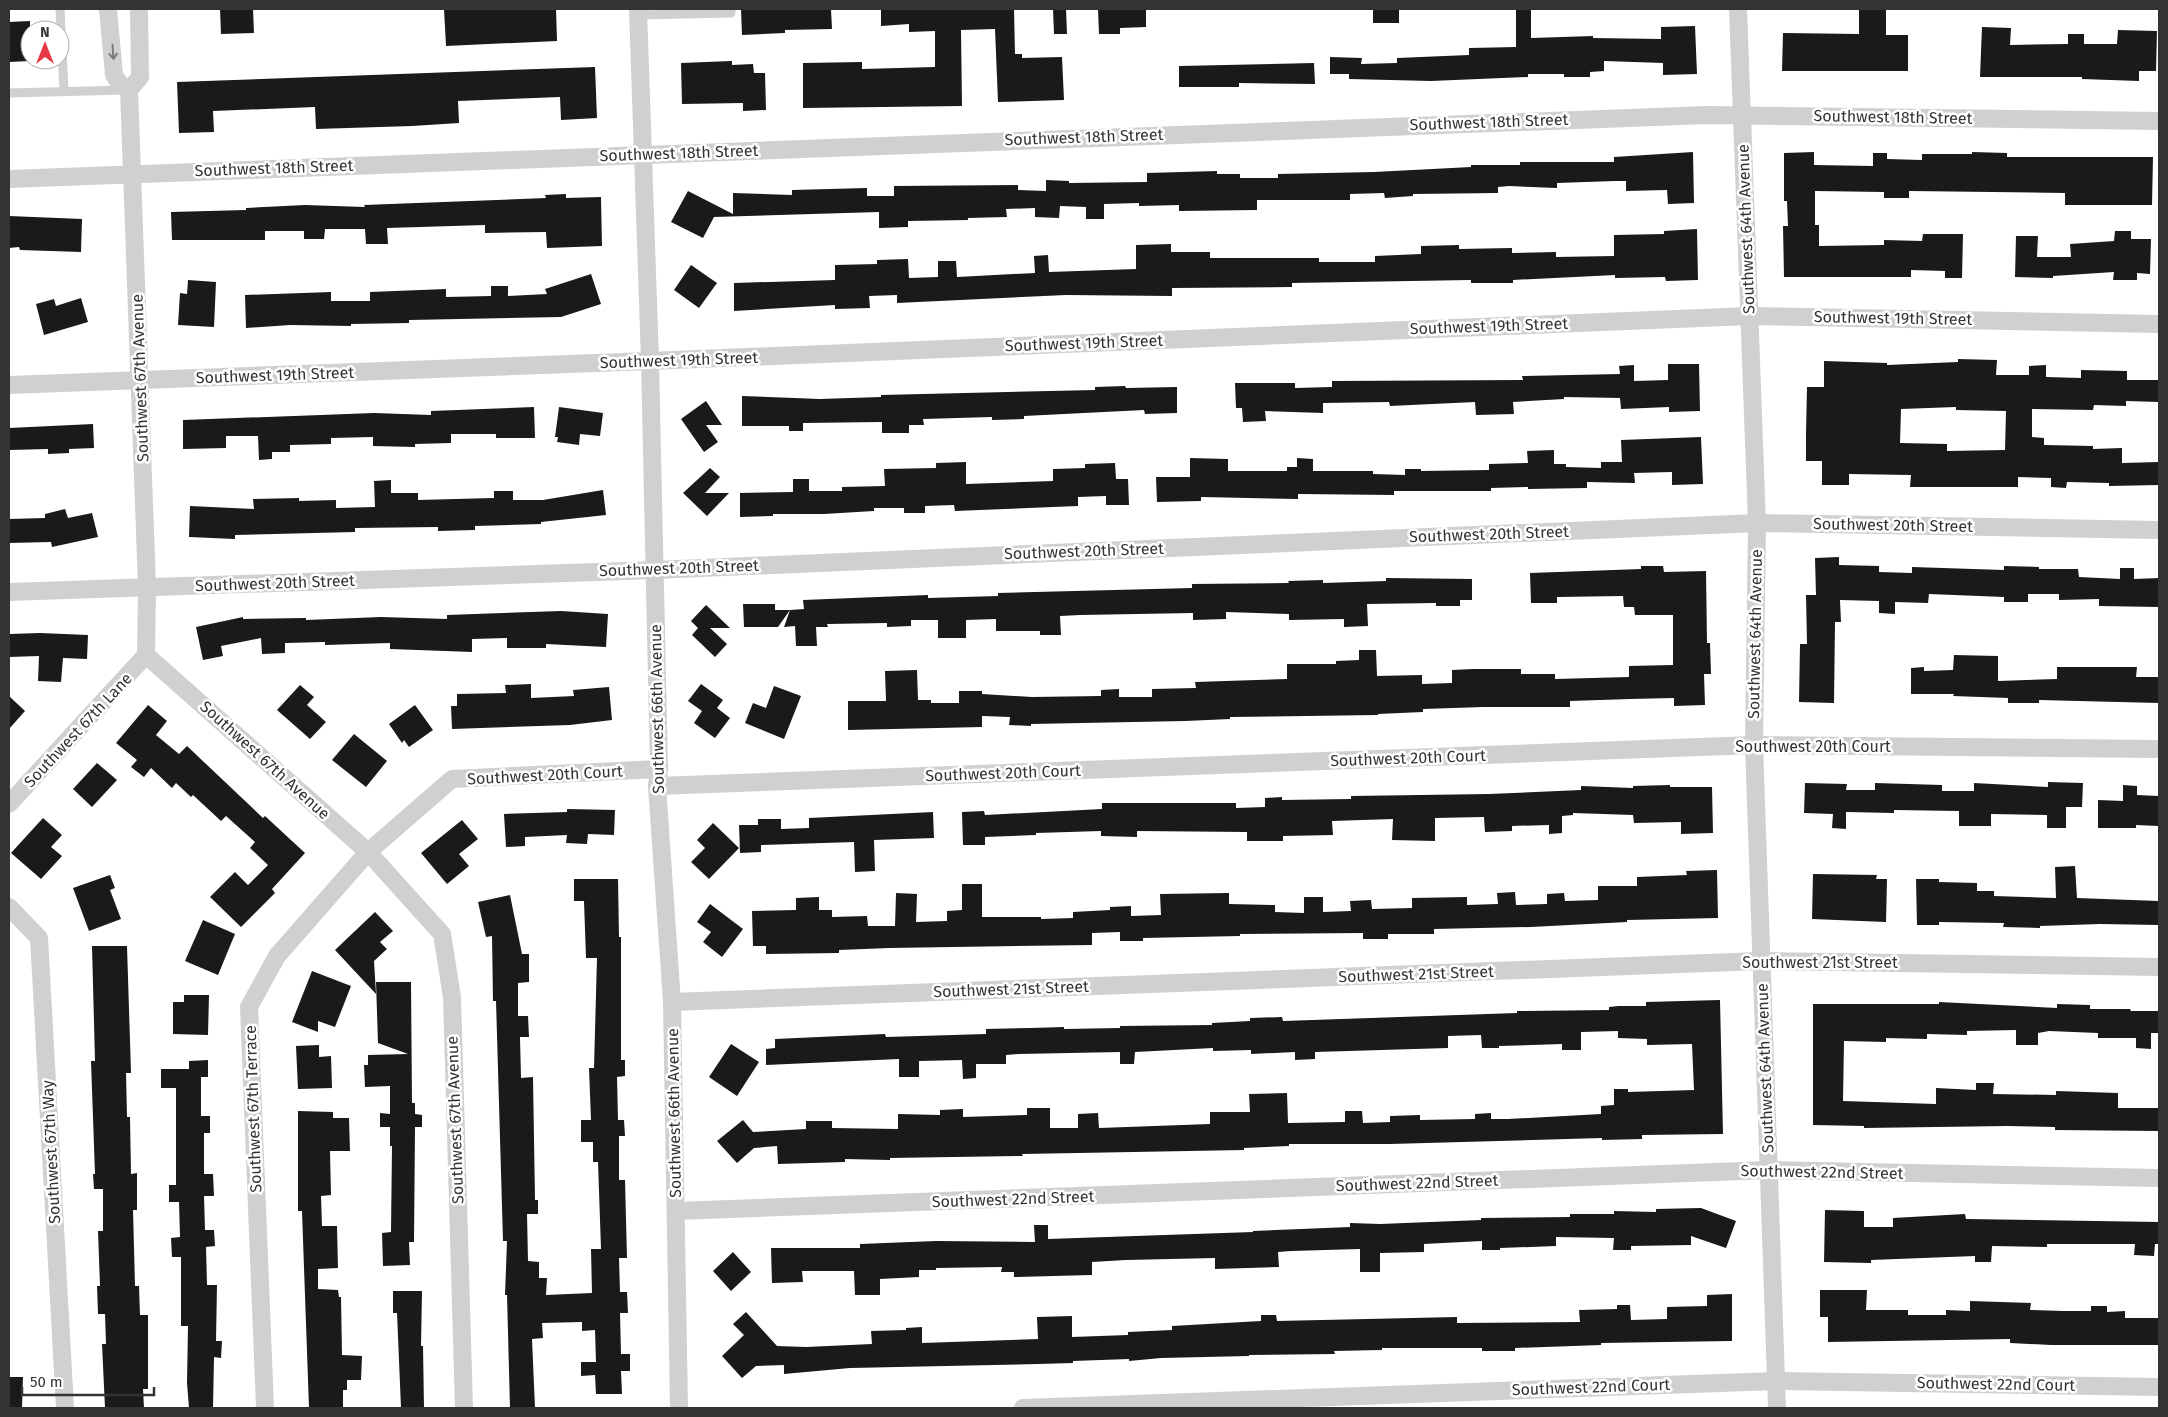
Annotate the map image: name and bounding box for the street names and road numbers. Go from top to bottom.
street label: Southwest 18th Street [1813,106,1973,128]
street label: Southwest 18th Street [1409,110,1569,134]
street label: Southwest 18th Street [1004,125,1164,149]
street label: Southwest 18th Street [599,141,759,165]
street label: Southwest 64th Avenue [1734,144,1758,314]
street label: Southwest 18th Street [194,156,354,180]
street label: Southwest 67th Avenue [128,294,152,462]
street label: Southwest 19th Street [1814,307,1973,329]
street label: Southwest 19th Street [1410,314,1569,338]
street label: Southwest 19th Street [1005,331,1164,355]
street label: Southwest 19th Street [600,348,759,372]
street label: Southwest 19th Street [196,363,355,387]
street label: Southwest 20th Street [1813,514,1973,536]
street label: Southwest 20th Street [1409,522,1569,546]
street label: Southwest 20th Street [1004,539,1164,563]
street label: Southwest 64th Avenue [1744,549,1766,719]
street label: Southwest 20th Street [599,556,759,580]
street label: Southwest 20th Street [195,571,355,595]
street label: Southwest 66th Avenue [646,624,668,794]
street label: Southwest 67th Lane [20,669,136,791]
street label: Southwest 67th Avenue [196,697,334,823]
street label: Southwest 20th Court [1735,737,1891,756]
street label: Southwest 20th Court [1330,746,1486,770]
street label: Southwest 20th Court [467,761,623,789]
street label: Southwest 20th Court [925,761,1081,785]
street label: Southwest 21st Street [1742,953,1898,972]
street label: Southwest 21st Street [1338,962,1494,986]
street label: Southwest 21st Street [933,977,1089,1001]
street label: Southwest 64th Avenue [1753,983,1777,1153]
street label: Southwest 67th Terrace [241,1025,265,1193]
street label: Southwest 66th Avenue [663,1028,685,1198]
street label: Southwest 67th Avenue [443,1036,467,1204]
street label: Southwest 67th Way [38,1080,64,1224]
street label: Southwest 22nd Street [1741,1161,1904,1183]
street label: Southwest 22nd Street [1335,1171,1499,1195]
street label: Southwest 22nd Street [931,1187,1095,1211]
street label: Southwest 22nd Court [1917,1373,2076,1395]
street label: Southwest 22nd Court [1511,1375,1671,1399]

